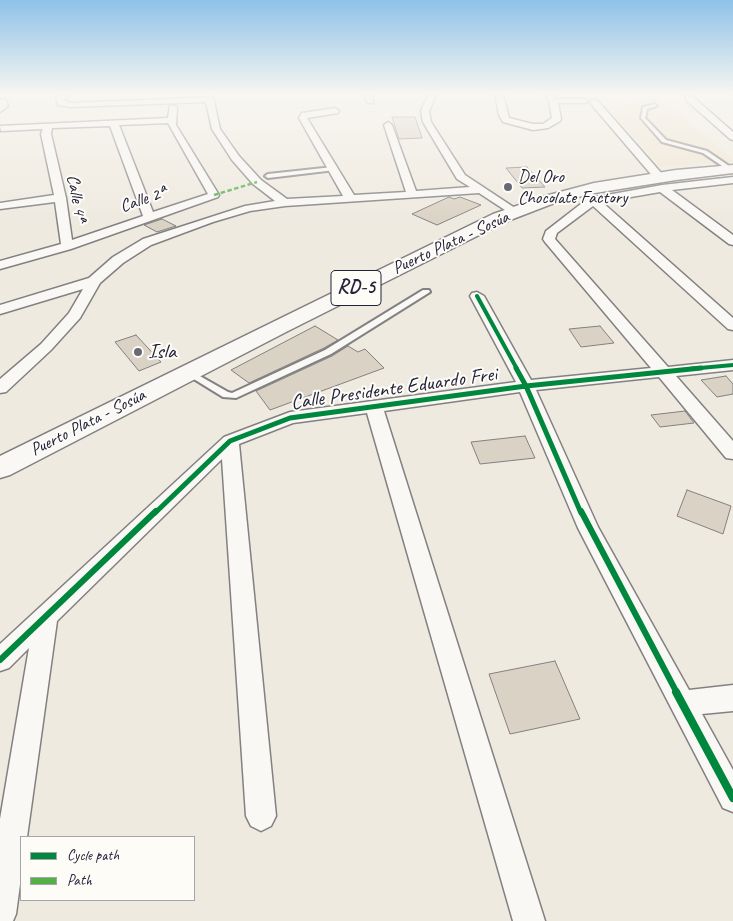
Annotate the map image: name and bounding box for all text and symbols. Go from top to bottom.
place label: Del Oro Chocolate Factory [518,166,627,208]
street label: Calle 4ª [61,173,91,223]
marker: Del Oro Chocolate Factory [502,181,514,193]
street label: Calle 2ª [117,182,169,218]
street label: Puerto Plata - Sosúa [389,207,513,279]
road number: RD-5 [331,270,381,306]
place label: Isla [148,339,176,365]
marker: Isla [132,346,144,358]
street label: Calle Presidente Eduardo Frei [289,362,499,416]
street label: Puerto Plata - Sosúa [27,385,149,461]
legend [20,836,195,901]
text: Cycle path [67,846,119,865]
text: Path [67,871,92,890]

